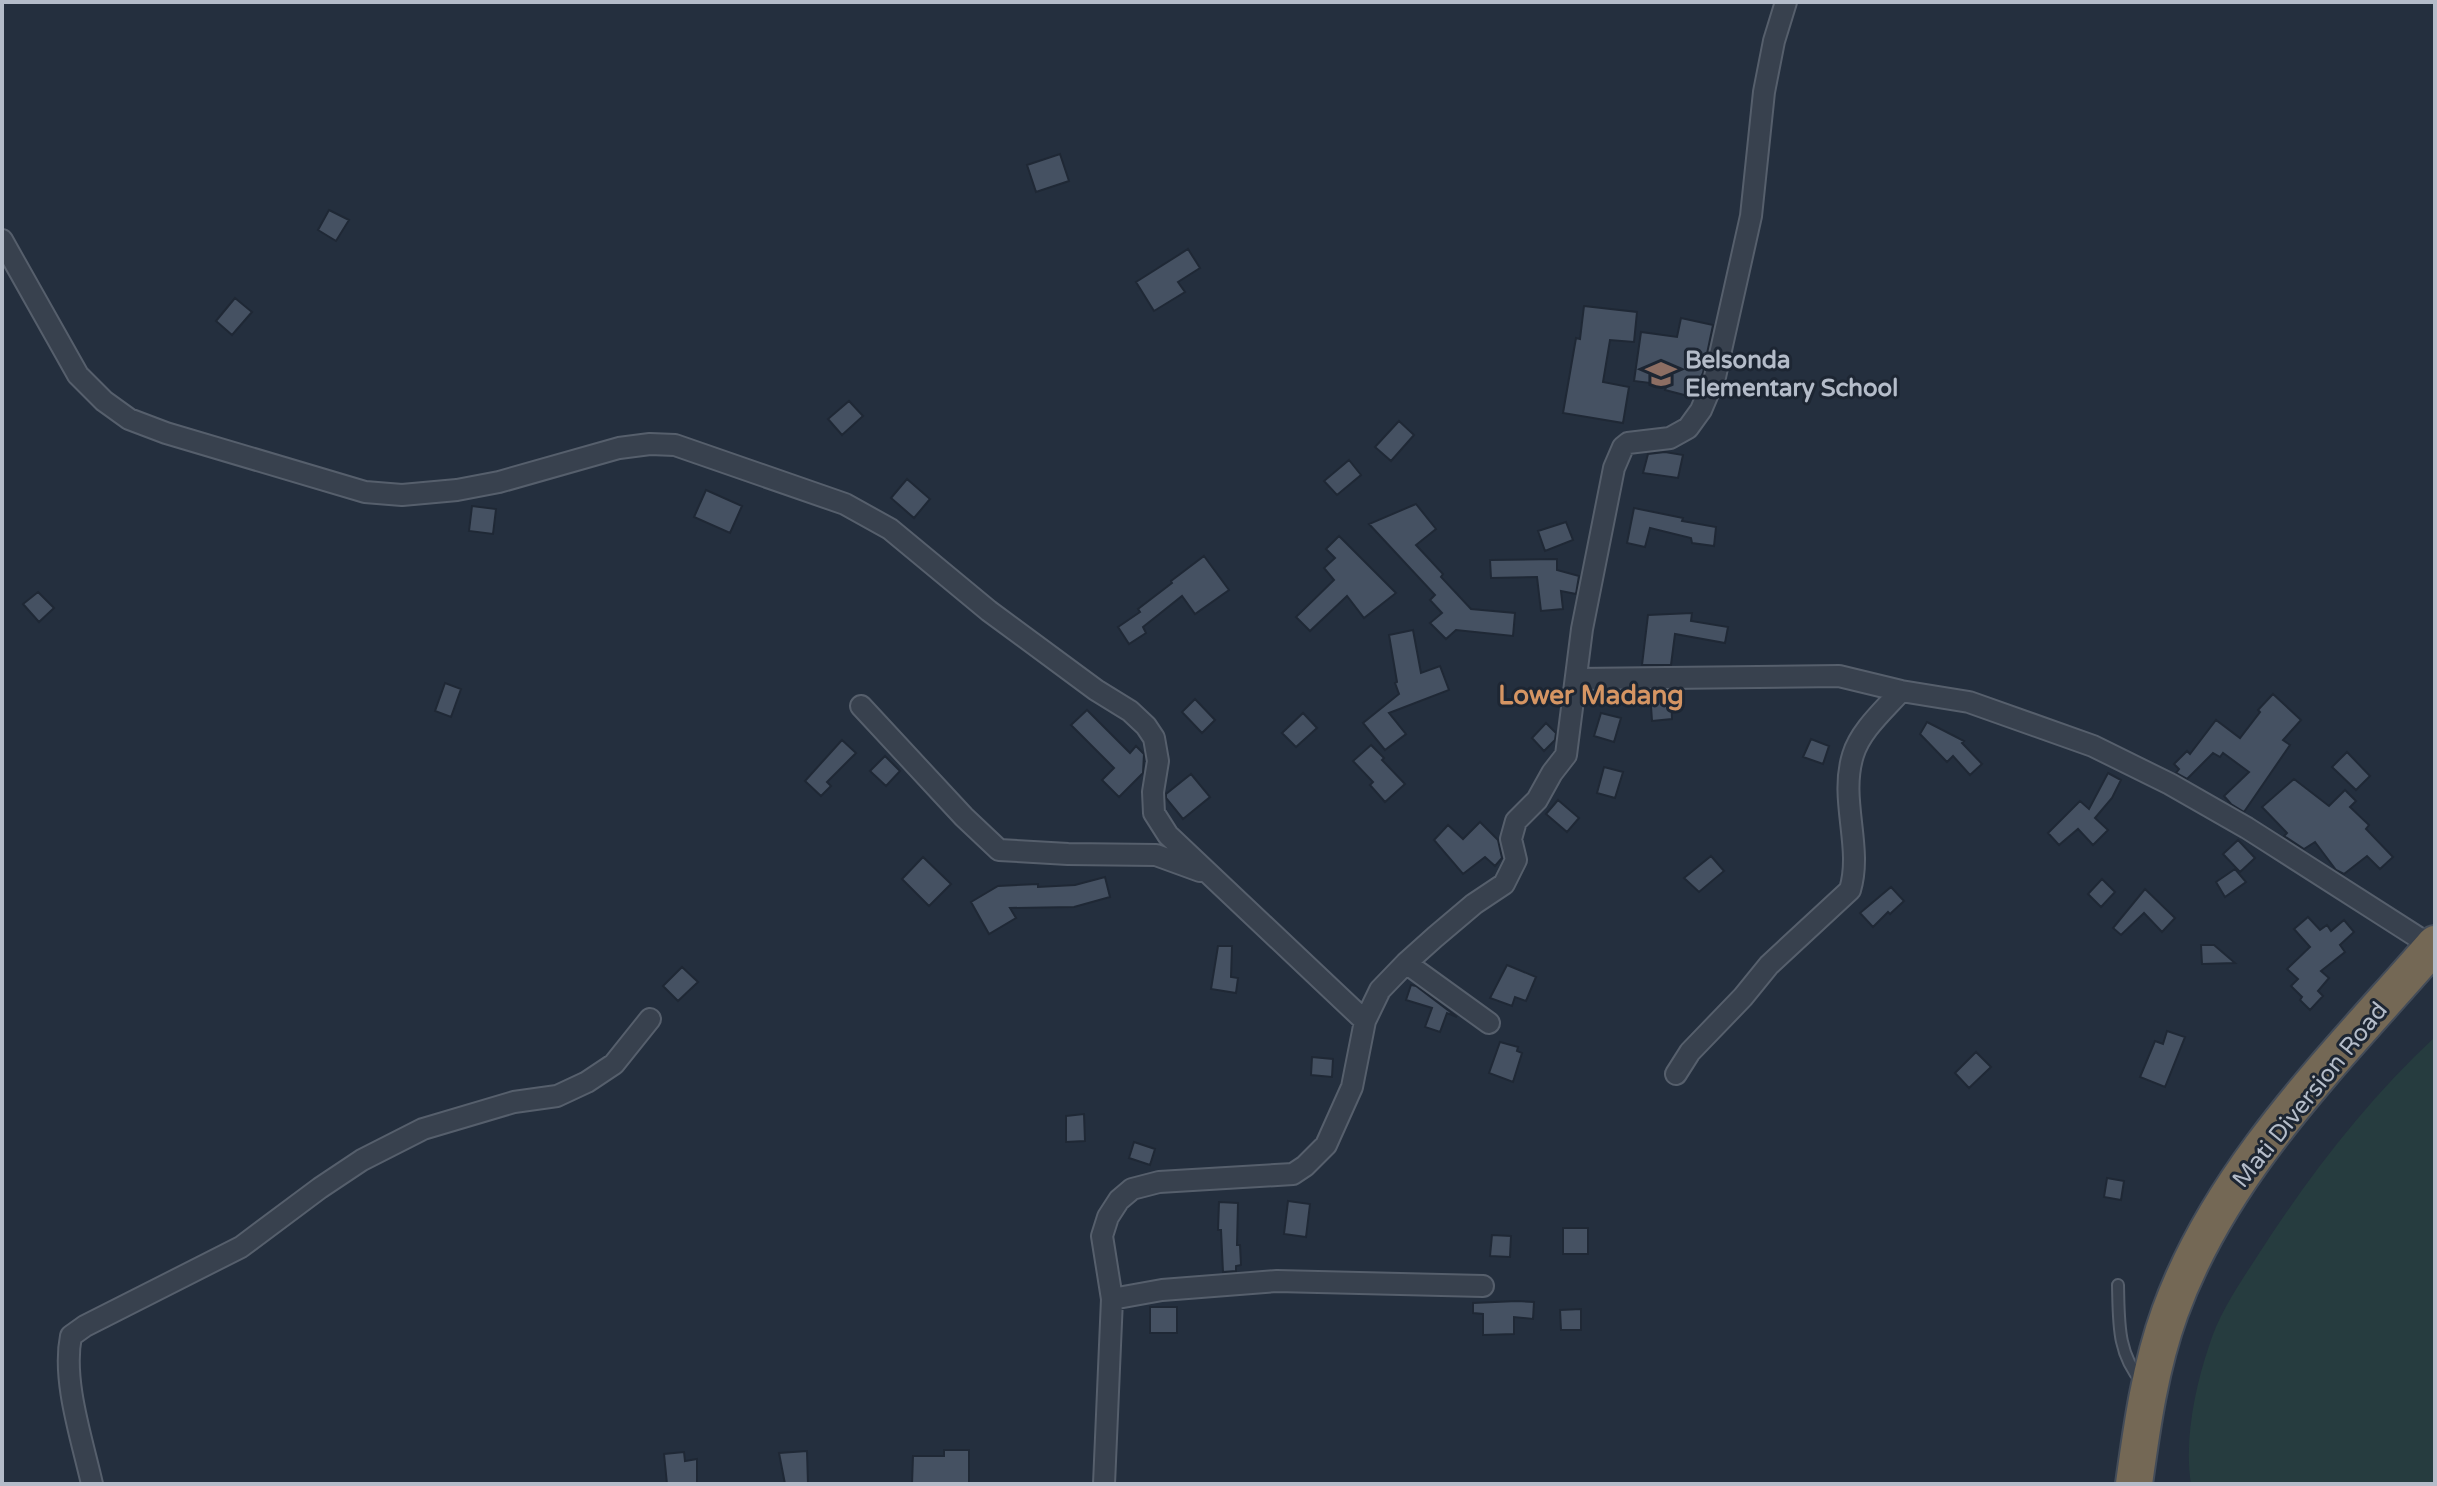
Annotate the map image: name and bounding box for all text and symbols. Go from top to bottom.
place label: Belsonda Elementary School [1685,346,1898,403]
school or university icon: Belsonda Elementary School [1644,357,1678,391]
district label: Lower Madang [1498,680,1684,711]
street label: Mati Diversion Road [2226,996,2394,1194]

